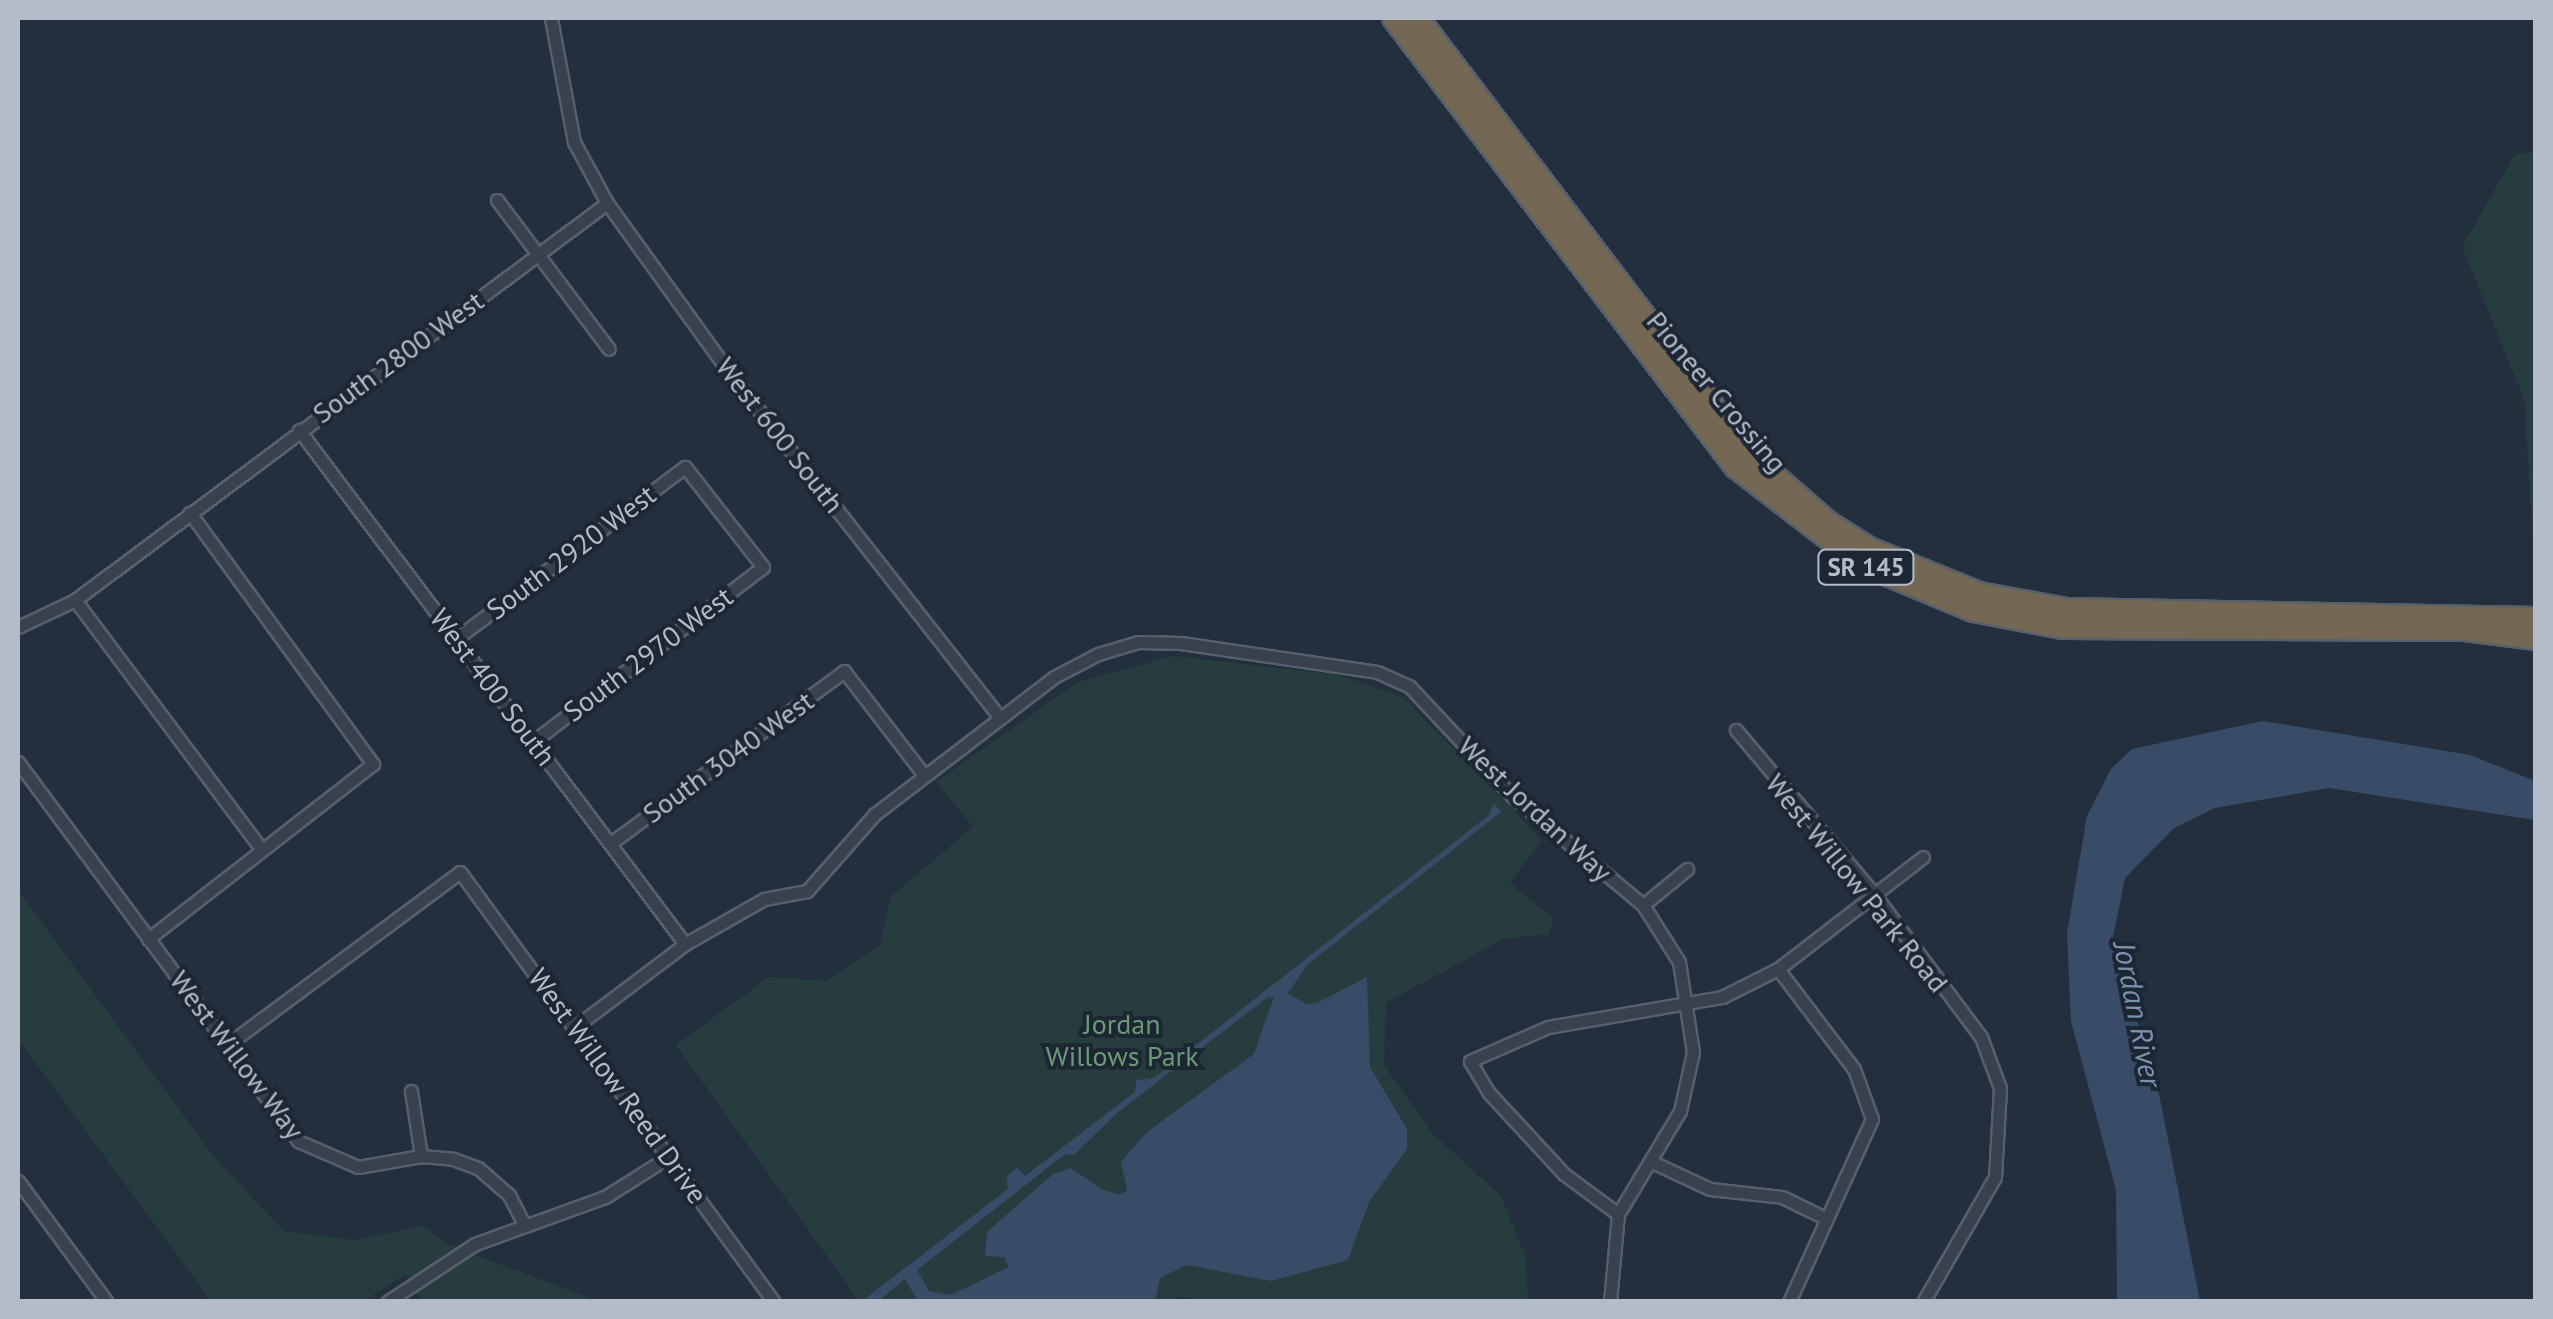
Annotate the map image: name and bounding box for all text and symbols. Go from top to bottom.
street label: South 2800 West [306,284,490,430]
street label: Pioneer Crossing [1640,305,1794,479]
street label: West 600 South [709,351,851,519]
street label: South 2920 West [480,477,662,627]
road number: SR 145 [1816,547,1916,587]
street label: South 2970 West [557,579,739,729]
street label: West 400 South [423,602,563,772]
street label: South 3040 West [636,684,820,830]
street label: West Jordan Way [1451,729,1619,889]
street label: West Willow Park Road [1758,766,1956,1000]
water label: Jordan River [2106,938,2170,1090]
street label: West Willow Reed Drive [521,961,715,1211]
street label: West Willow Way [162,964,312,1146]
park label: Jordan Willows Park [1045,1007,1199,1073]

